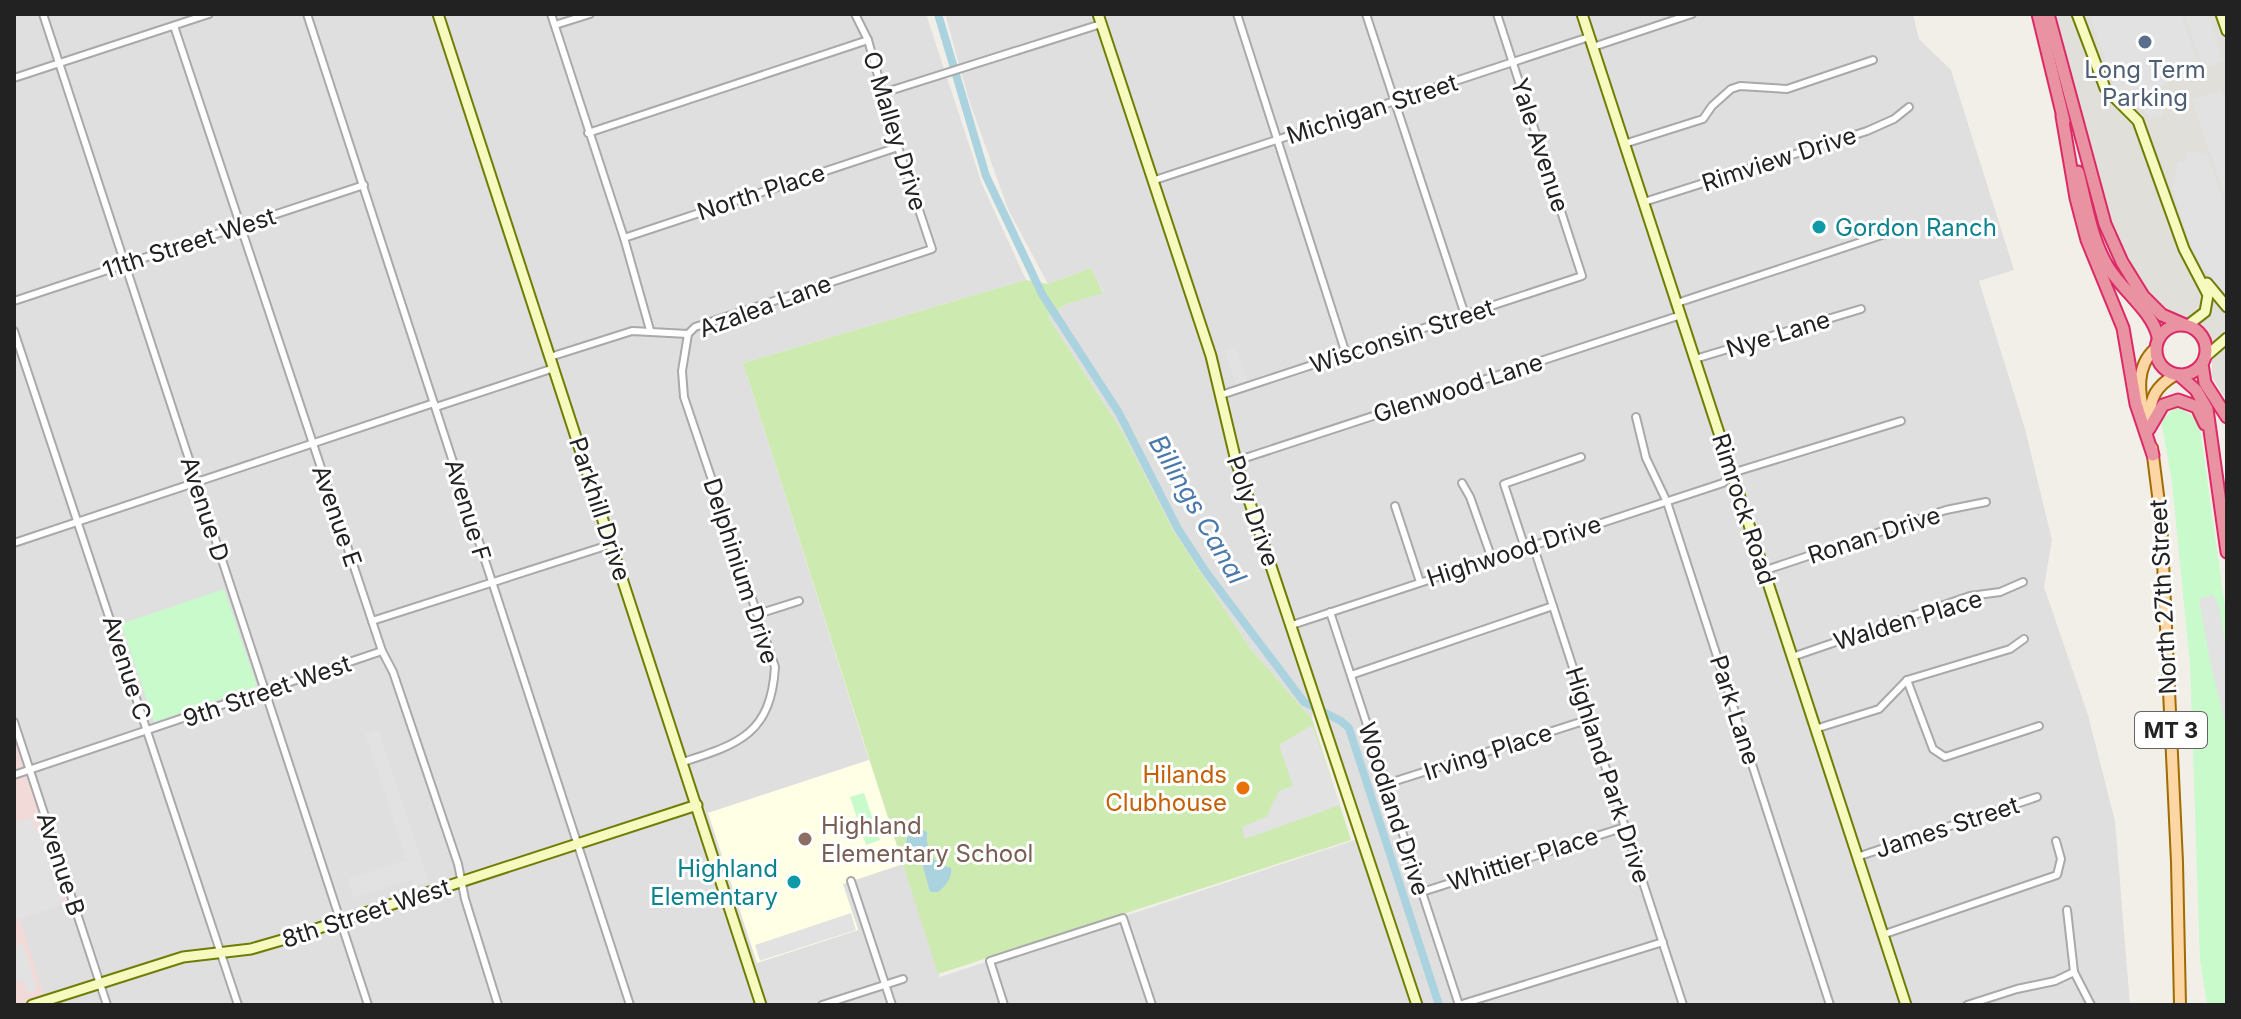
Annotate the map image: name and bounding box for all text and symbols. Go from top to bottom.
marker: Long Term Parking [2136,33,2154,51]
street label: O Malley Drive [857,48,933,214]
place label: Long Term Parking [2084,55,2206,112]
street label: Michigan Street [1283,68,1461,150]
street label: Yale Avenue [1505,74,1575,216]
street label: Rimview Drive [1698,120,1860,198]
street label: North Place [693,158,829,226]
street label: 11th Street West [99,201,279,285]
place label: Gordon Ranch [1835,213,1997,242]
marker: Gordon Ranch [1810,218,1828,236]
street label: Azalea Lane [695,269,835,343]
street label: Wisconsin Street [1306,293,1498,379]
street label: Nye Lane [1723,304,1833,364]
street label: Glenwood Lane [1370,347,1546,429]
water label: Billings Canal [1143,429,1254,590]
street label: Rimrock Road [1706,430,1782,588]
street label: Parkhill Drive [563,434,637,584]
street label: Poly Drive [1221,452,1285,570]
street label: Avenue D [174,453,236,565]
street label: Avenue F [439,455,497,565]
street label: Avenue E [306,461,368,571]
street label: Delphinium Drive [697,475,785,667]
street label: North 27th Street [2143,499,2183,695]
street label: Ronan Drive [1804,500,1944,570]
street label: Highwood Drive [1423,509,1605,593]
street label: Walden Place [1830,584,1986,656]
street label: Avenue C [96,612,158,724]
street label: 9th Street West [179,649,355,733]
street label: Park Lane [1704,652,1766,768]
street label: Highland Park Drive [1559,663,1657,887]
road number: MT 3 [2135,712,2207,748]
street label: Irving Place [1420,718,1556,786]
street label: Woodland Drive [1352,719,1436,899]
place label: Hilands Clubhouse [1105,760,1227,817]
marker: Hilands Clubhouse [1234,779,1252,797]
street label: James Street [1872,790,2023,864]
street label: Avenue B [31,809,91,919]
place label: Highland Elementary School [821,811,1033,868]
street label: Whittier Place [1444,821,1602,897]
marker: Highland Elementary School [796,830,814,848]
place label: Highland Elementary [650,854,778,911]
street label: 8th Street West [278,872,454,954]
marker: Highland Elementary [785,873,803,891]

